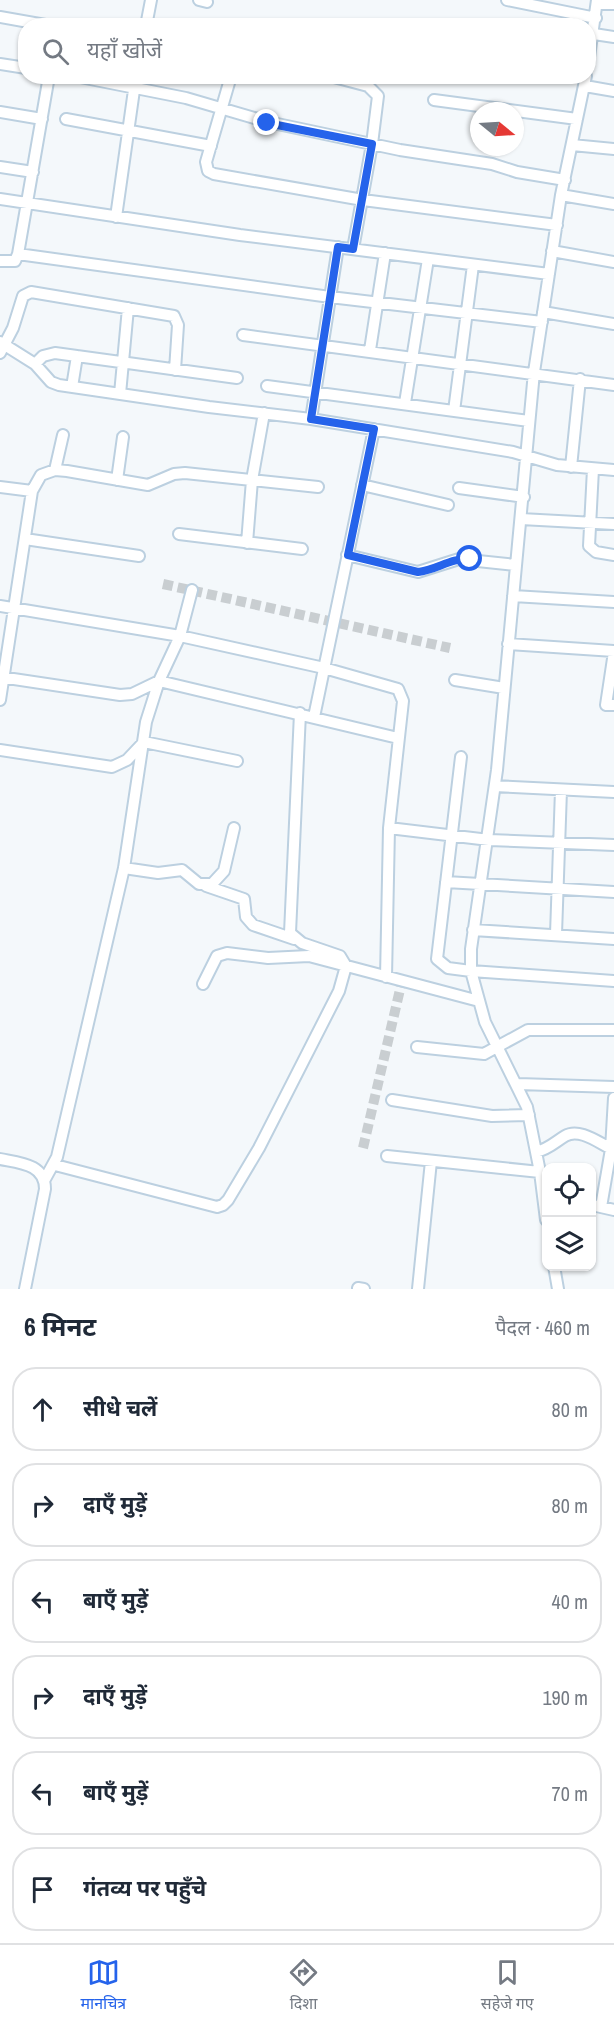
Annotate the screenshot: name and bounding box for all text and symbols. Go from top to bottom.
search box [18,18,596,84]
icon: search [39,35,72,68]
text: यहाँ खोजें [87,35,162,65]
north arrow [470,102,524,156]
route end [253,109,279,135]
route start [456,545,482,571]
map controls [542,1163,596,1271]
button: locate [542,1163,596,1217]
button: layers [542,1217,596,1271]
text: 6 मिनट [24,1309,96,1344]
text: पैदल · 460 m [495,1314,590,1341]
icon: ahead [26,1393,59,1426]
text: सीधे चलें [83,1393,157,1423]
text: 80 m [552,1396,588,1423]
icon: right [26,1489,59,1522]
text: दाएँ मुड़ें [83,1489,147,1519]
text: 80 m [552,1492,588,1519]
icon: left [26,1585,59,1618]
text: बाएँ मुड़ें [83,1585,148,1615]
text: 40 m [552,1588,588,1615]
icon: right [26,1681,59,1714]
text: दाएँ मुड़ें [83,1681,147,1711]
text: 190 m [542,1684,588,1711]
icon: left [26,1777,59,1810]
text: बाएँ मुड़ें [83,1777,148,1807]
text: 70 m [552,1780,588,1807]
icon: arrive [26,1873,59,1906]
text: गंतव्य पर पहुँचे [83,1873,206,1903]
tab: मानचित्र [80,1956,126,2016]
tab: दिशा [287,1956,320,2016]
tab: सहेजे गए [481,1956,534,2016]

